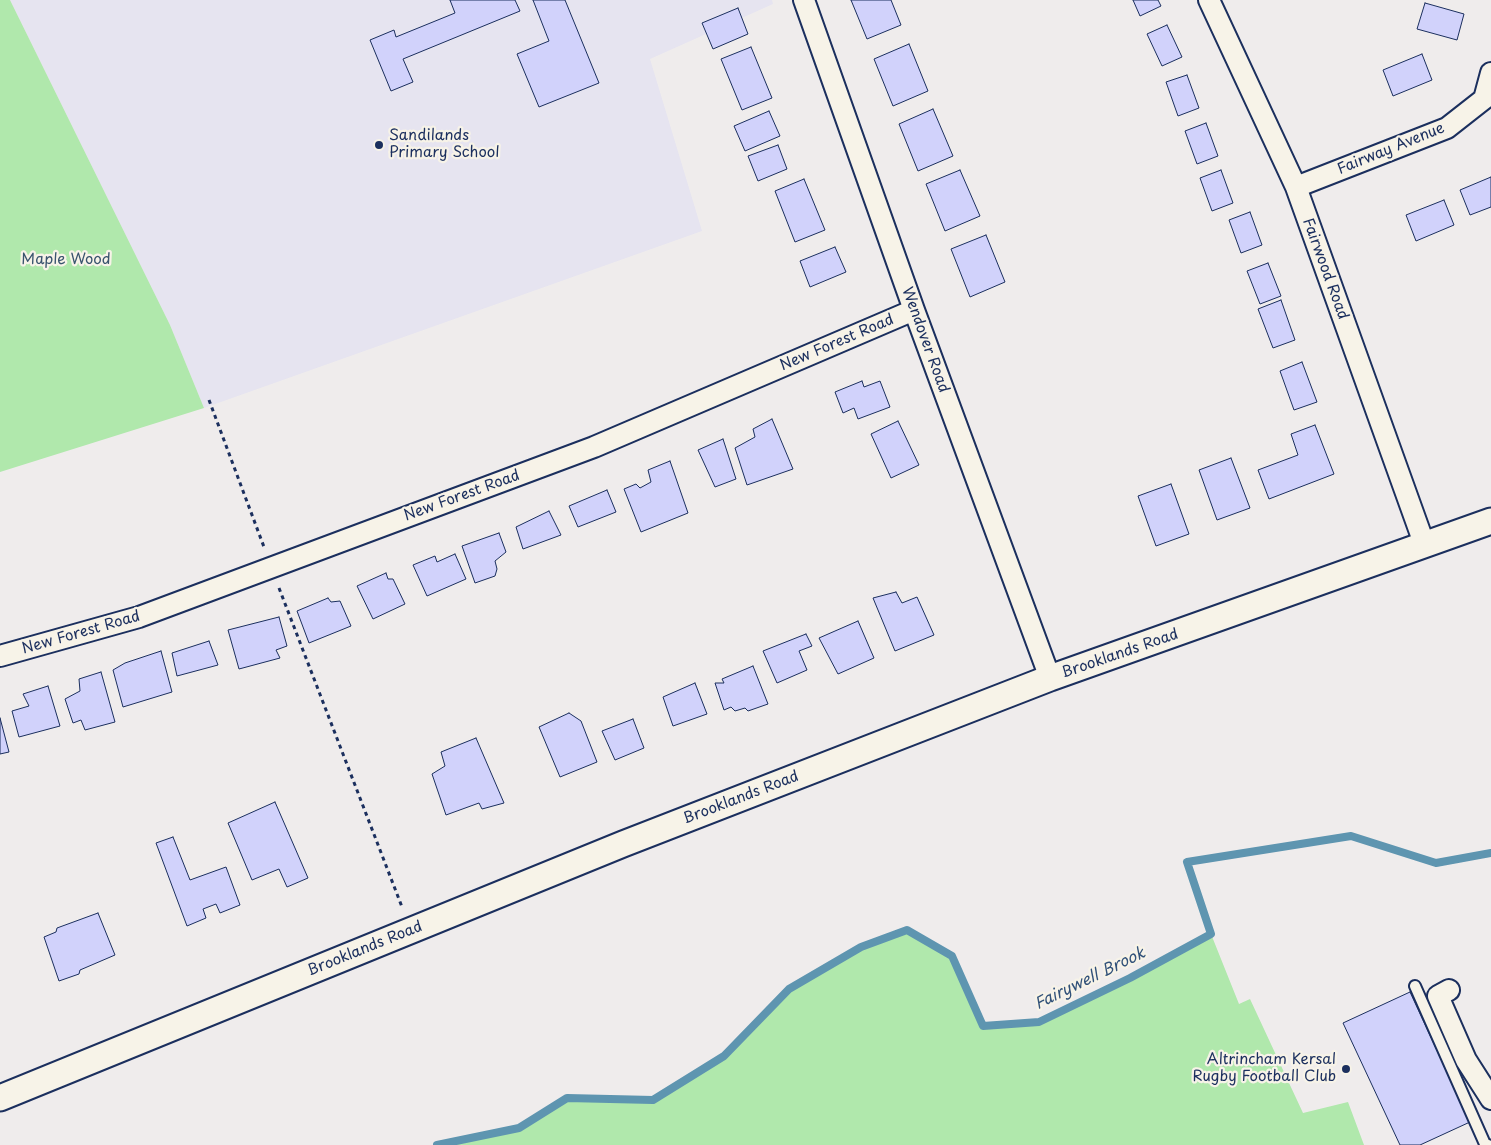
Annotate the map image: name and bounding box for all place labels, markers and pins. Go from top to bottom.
place label: Sandilands Primary School [389,127,500,162]
marker: Sandilands Primary School [373,139,385,151]
place label: Altrincham Kersal Rugby Football Club [1193,1051,1336,1086]
marker: Altrincham Kersal Rugby Football Club [1340,1063,1352,1075]

